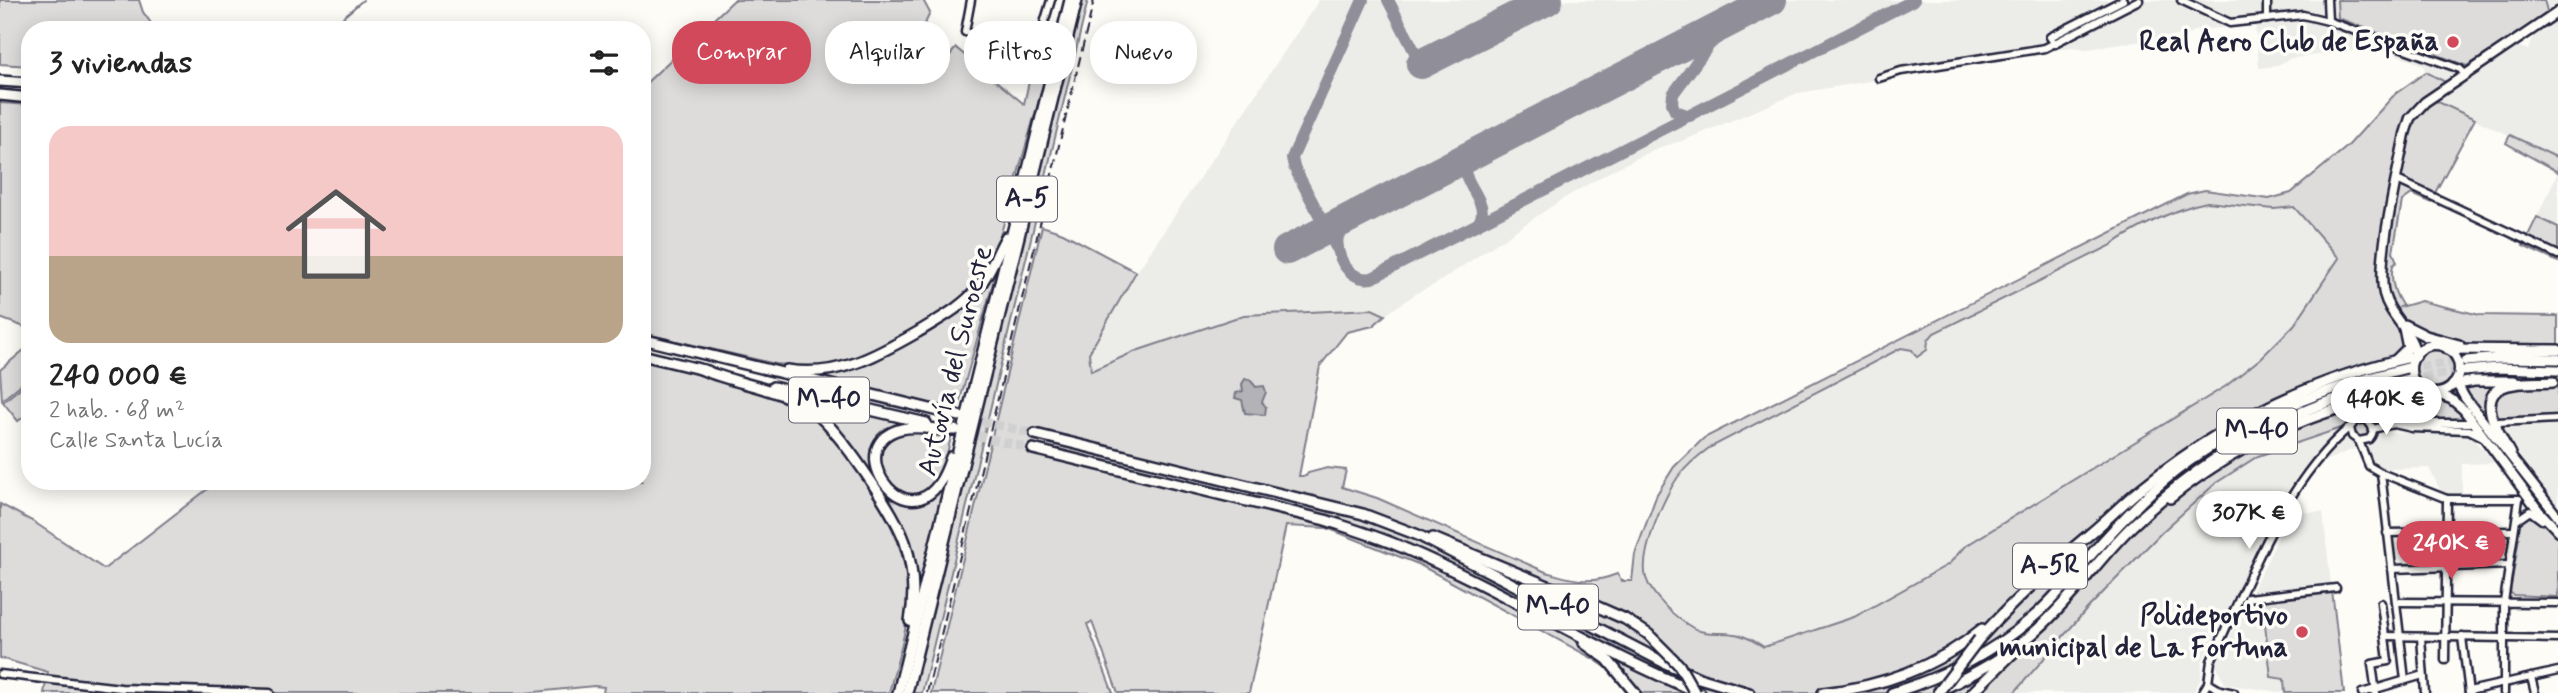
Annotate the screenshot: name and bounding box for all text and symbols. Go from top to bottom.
chip: Comprar [672,21,811,84]
chip: Alquilar [825,21,950,84]
chip: Filtros [964,21,1076,84]
chip: Nuevo [1090,21,1197,84]
place label: Real Aero Club de España [2139,24,2439,61]
marker: Real Aero Club de España [2445,34,2461,50]
text: 3 viviendas [49,44,192,83]
icon: filters [585,44,623,82]
icon: home [273,171,399,297]
road number: A-5 [997,176,1057,222]
street label: Autovía del Suroeste [909,242,1003,480]
text: 240 000 € [49,357,188,396]
road number: M-40 [789,378,869,422]
pin: 440K € [2329,378,2443,437]
text: 440K € [2347,385,2425,415]
text: 2 hab. · 68 m² [49,396,185,426]
road number: M-40 [2217,408,2297,453]
text: Calle Santa Lucía [49,426,223,456]
pin: 307K € [2192,491,2306,551]
text: 307K € [2212,499,2286,529]
pin: 240K € [2394,522,2508,581]
text: 240K € [2413,529,2489,559]
road number: A-5R [2013,544,2087,588]
road number: M-40 [1518,584,1598,629]
place label: Polideportivo municipal de La Fortuna [1999,598,2288,667]
marker: Polideportivo municipal de La Fortuna [2294,624,2310,640]

